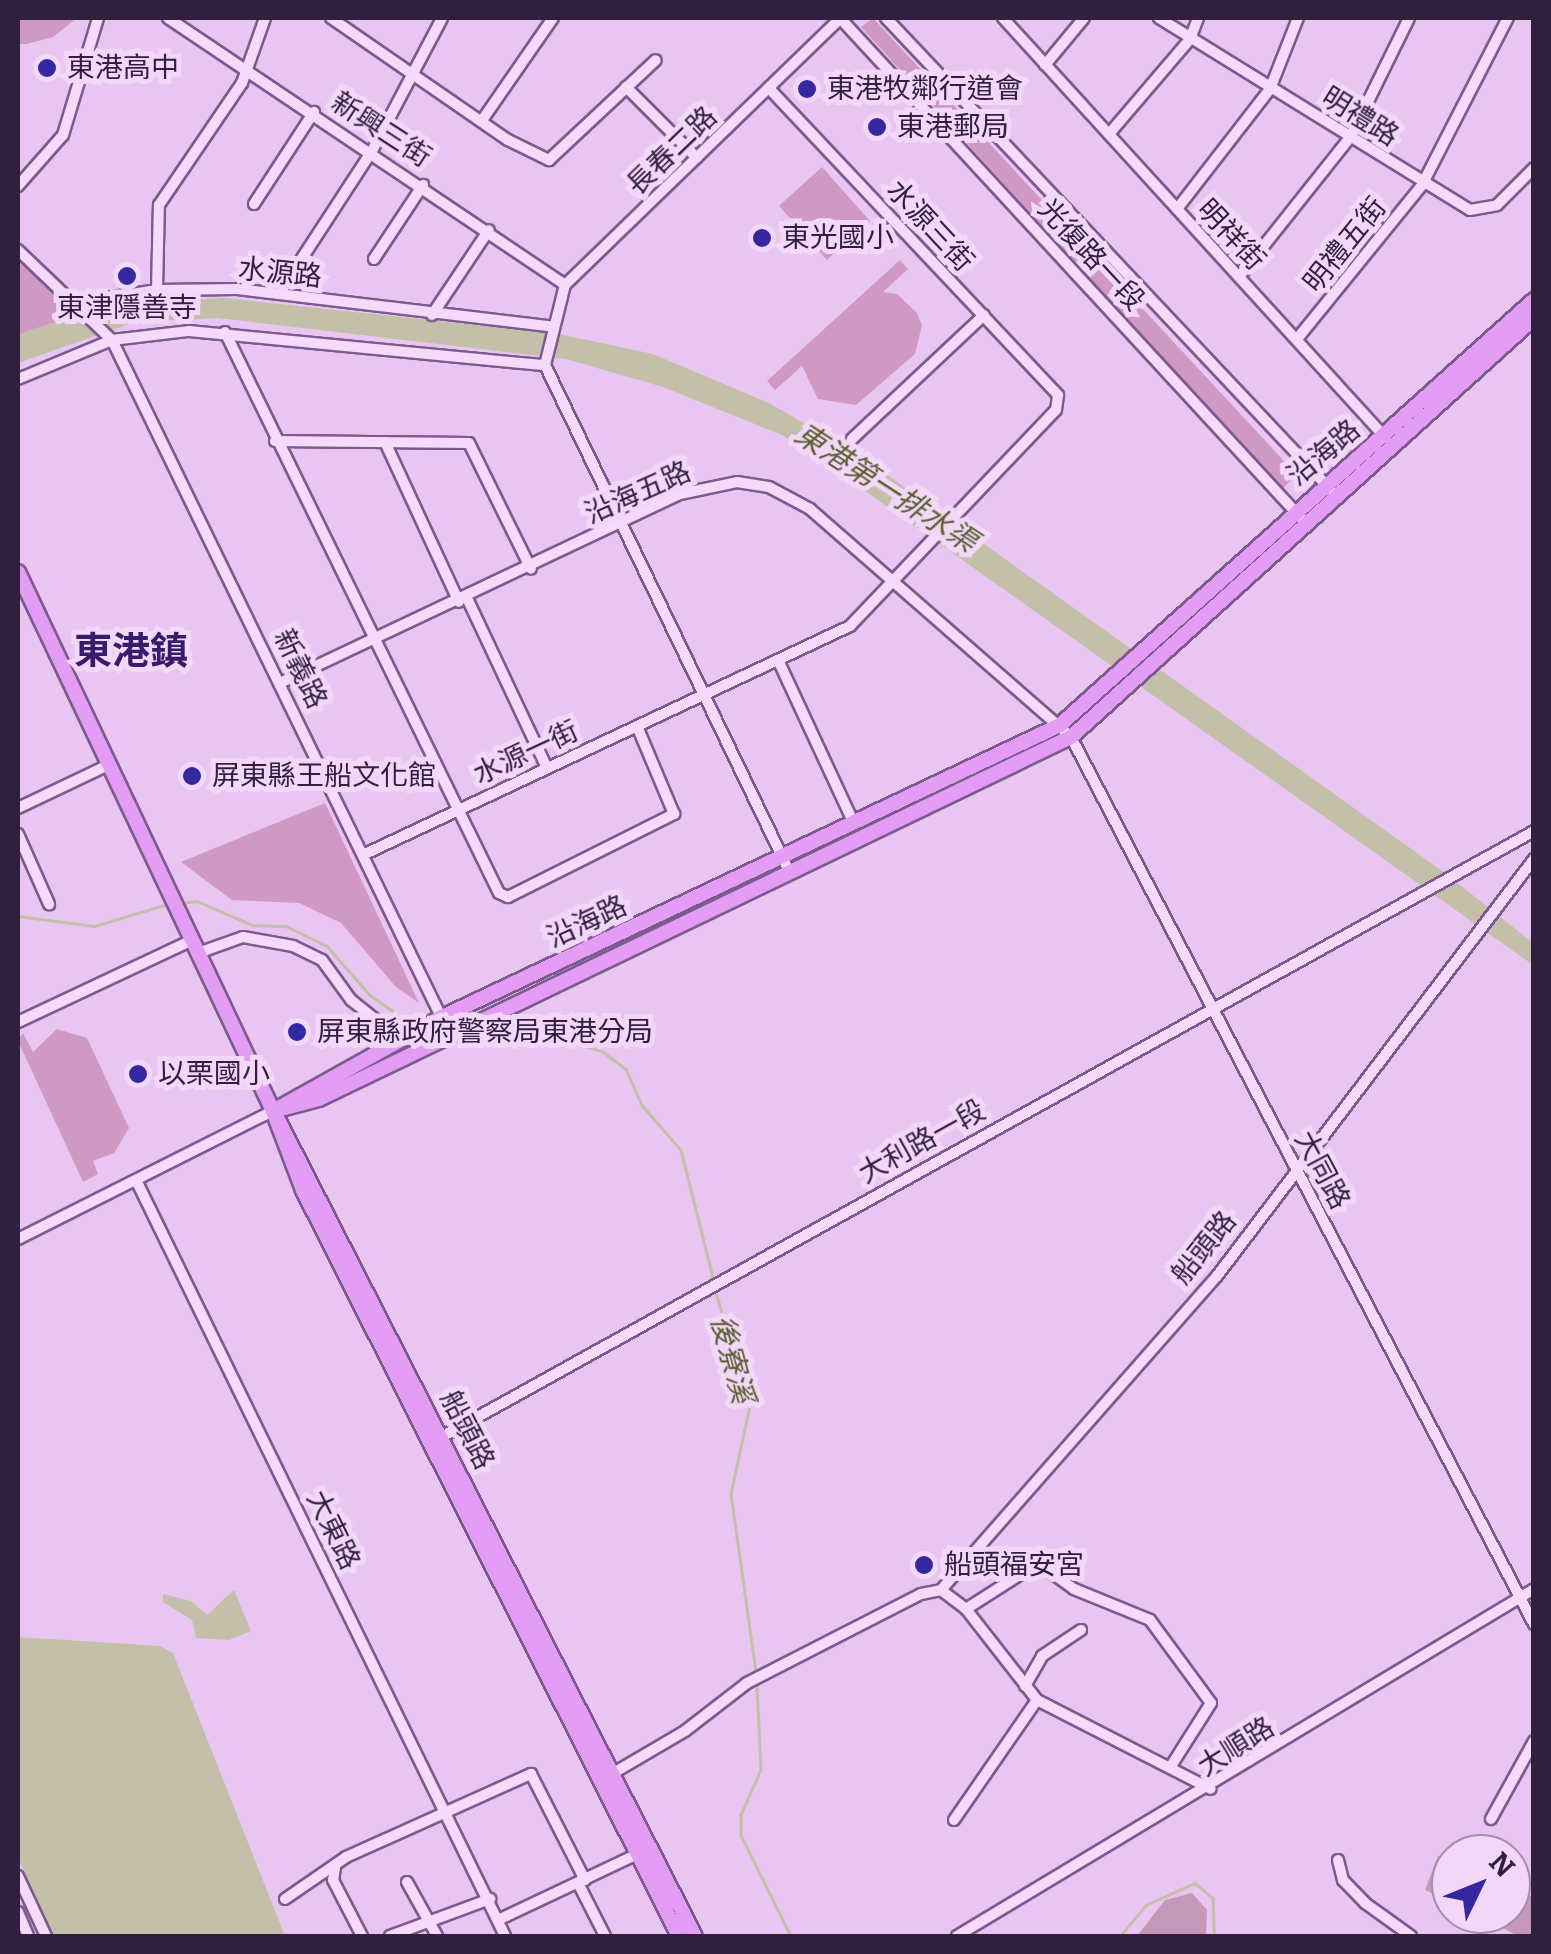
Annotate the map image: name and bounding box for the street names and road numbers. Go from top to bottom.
street label: 明禮路 [1315,80,1405,154]
street label: 新興三街 [325,85,437,175]
street label: 長春二路 [620,100,724,202]
street label: 水源三街 [880,174,980,278]
street label: 明禮五街 [1297,191,1393,299]
street label: 光復路一段 [1031,192,1151,318]
street label: 明祥街 [1190,193,1272,277]
street label: 水源路 [236,252,324,294]
street label: 沿海路 [1281,413,1367,493]
street label: 沿海五路 [580,455,696,531]
street label: 新義路 [266,624,334,714]
street label: 水源一街 [468,714,584,792]
street label: 沿海路 [542,889,632,955]
street label: 大利路一段 [853,1093,991,1191]
street label: 大同路 [1287,1125,1357,1215]
street label: 船頭路 [1165,1205,1243,1291]
street label: 船頭路 [433,1385,501,1475]
street label: 大東路 [299,1485,367,1575]
street label: 大順路 [1191,1710,1281,1784]

